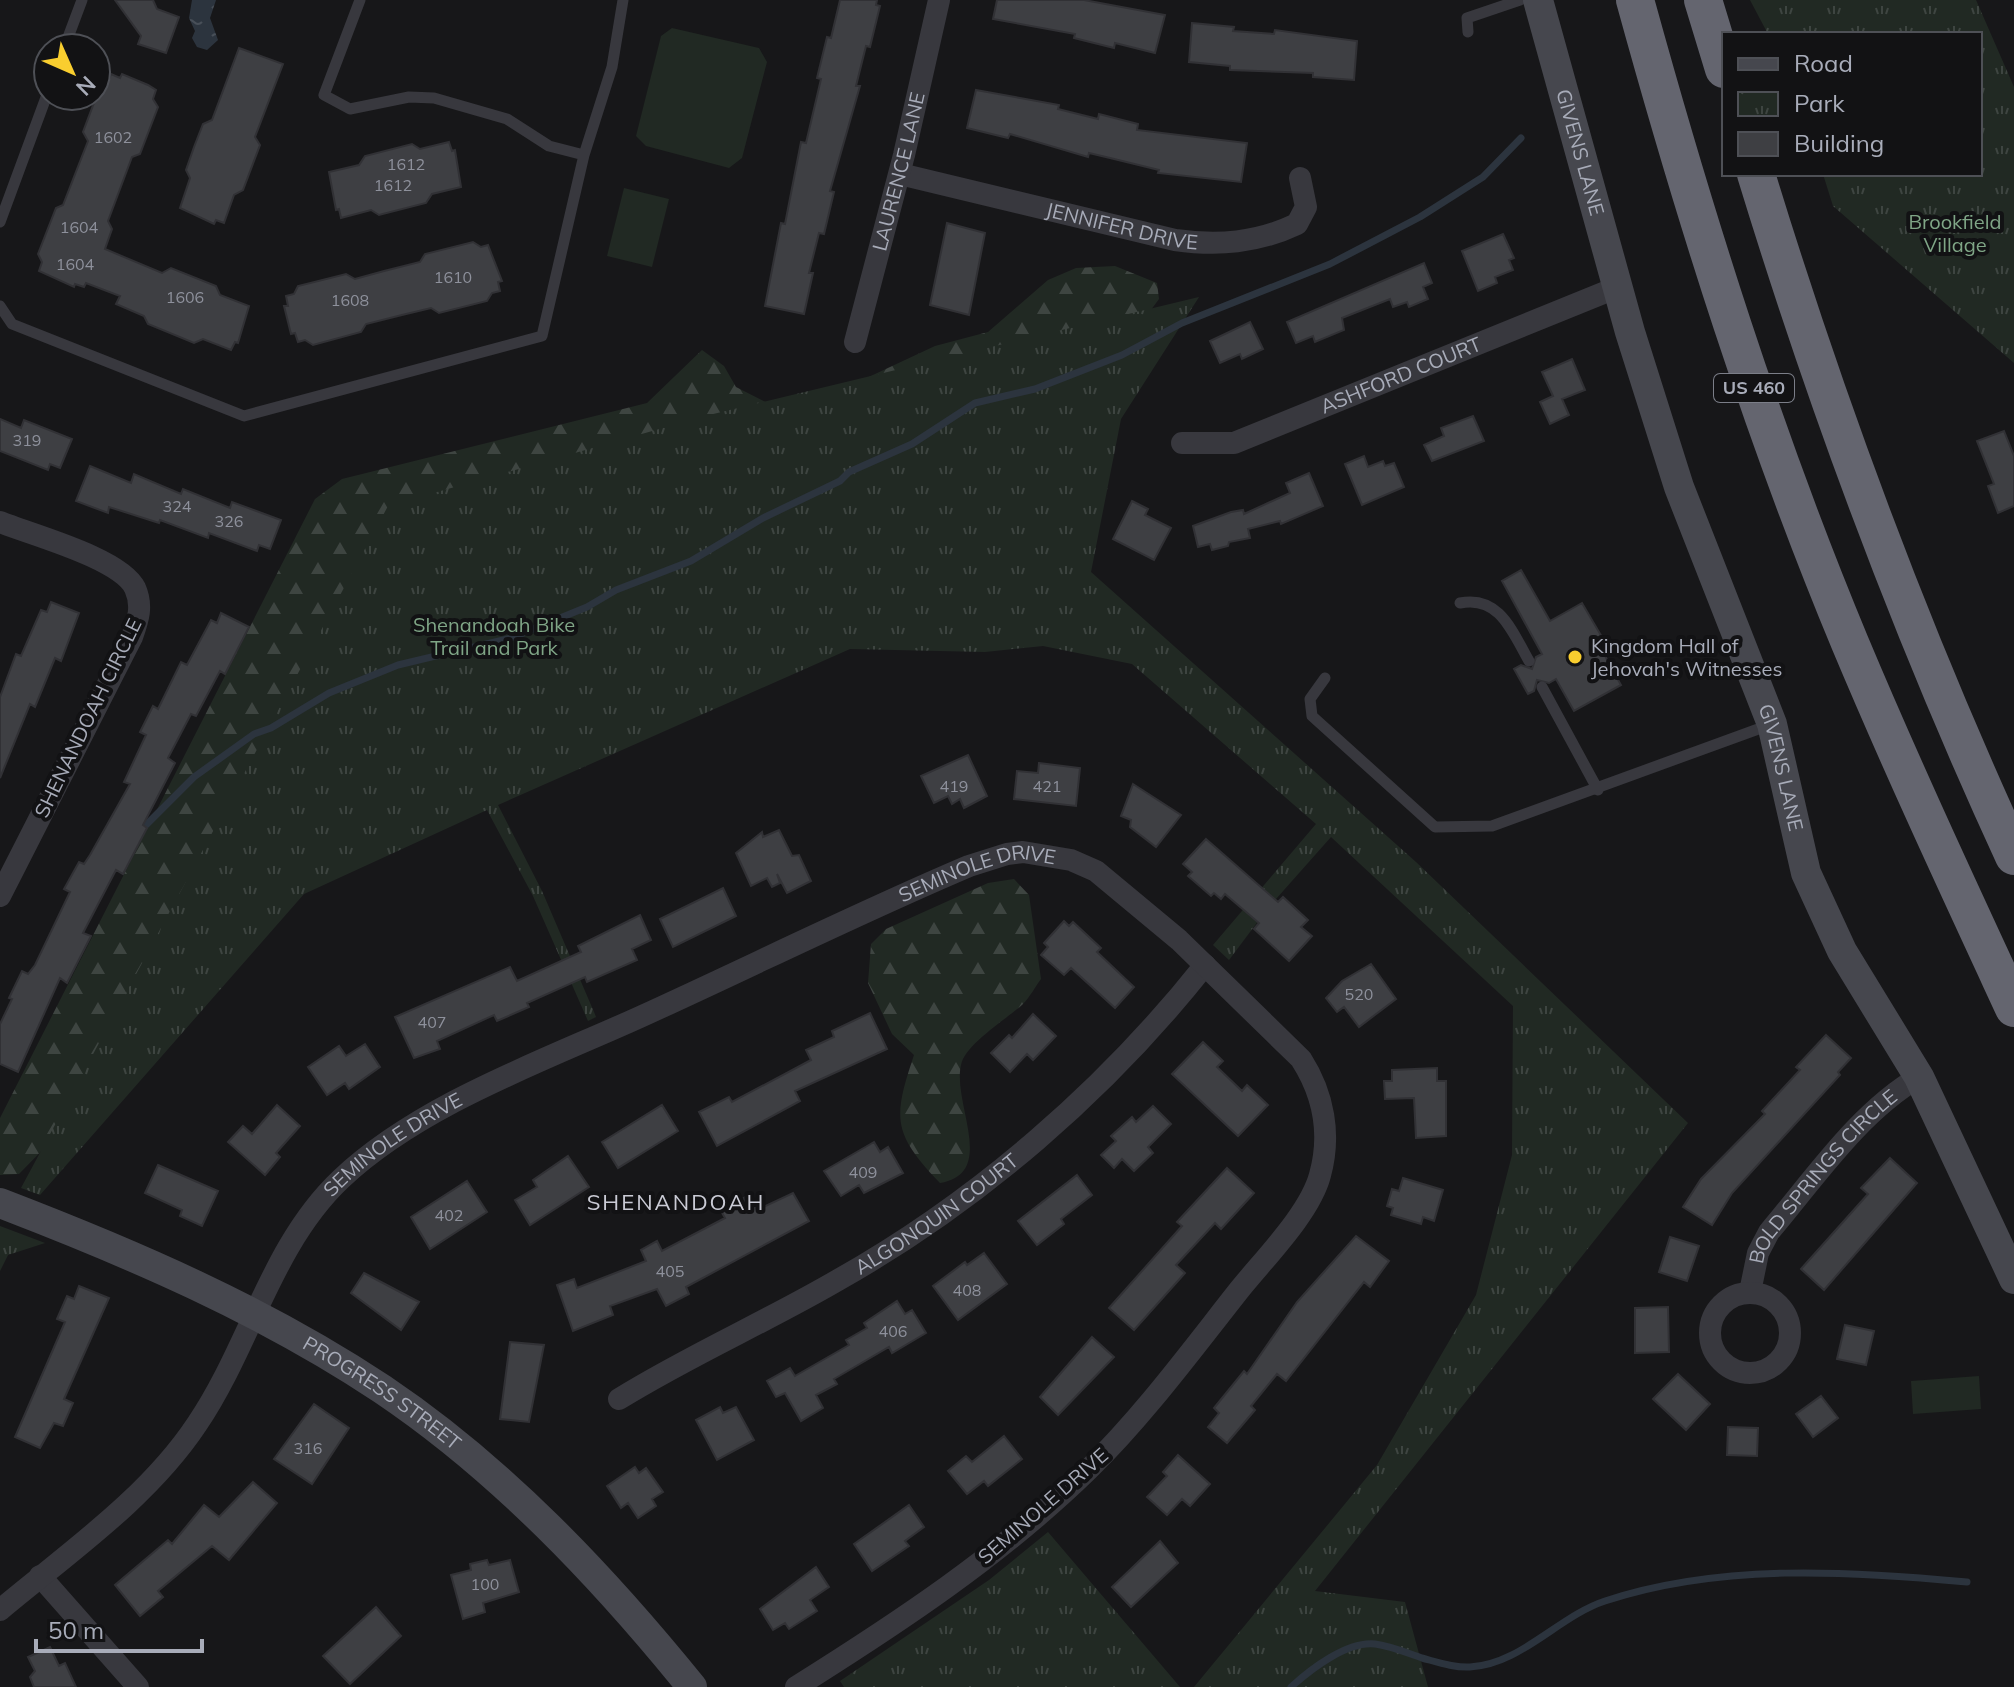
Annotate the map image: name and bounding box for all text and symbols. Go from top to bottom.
north arrow [32,32,112,112]
legend [1722,32,1982,176]
text: Road [1794,48,1853,78]
text: N [70,70,102,102]
street label: GIVENS LANE [1551,86,1610,218]
text: Park [1794,88,1845,118]
street label: LAURENCE LANE [866,90,930,254]
house number: 1602 [94,127,132,147]
text: Building [1794,128,1884,158]
house number: 1612 [387,154,425,174]
house number: 1612 [374,175,412,195]
street label: JENNIFER DRIVE [1043,196,1199,254]
park label: Brookfield Village [1909,209,2002,257]
house number: 1604 [60,217,99,237]
house number: 1604 [56,254,95,274]
house number: 1610 [434,267,472,287]
house number: 1606 [166,287,204,307]
house number: 1608 [331,290,369,310]
street label: ASHFORD COURT [1316,331,1485,419]
road number: US 460 [1714,374,1794,402]
house number: 319 [13,430,41,450]
house number: 324 [163,496,192,516]
house number: 326 [215,511,243,531]
park label: Shenandoah Bike Trail and Park [413,612,575,660]
street label: SHENANDOAH CIRCLE [28,614,147,821]
place label: Kingdom Hall of Jehovah's Witnesses [1591,633,1782,681]
marker: Kingdom Hall of Jehovah's Witnesses [1566,648,1584,666]
street label: GIVENS LANE [1753,700,1809,833]
house number: 419 [940,776,968,796]
house number: 421 [1033,776,1061,796]
street label: SEMINOLE DRIVE [894,839,1058,907]
house number: 520 [1345,984,1373,1004]
house number: 407 [418,1012,446,1032]
street label: BOLD SPRINGS CIRCLE [1743,1084,1902,1265]
street label: SEMINOLE DRIVE [318,1087,466,1201]
street label: ALGONQUIN COURT [850,1148,1023,1280]
house number: 409 [849,1162,877,1182]
district label: SHENANDOAH [587,1188,765,1216]
house number: 402 [435,1205,463,1225]
house number: 405 [656,1261,684,1281]
house number: 408 [953,1280,981,1300]
house number: 406 [879,1321,907,1341]
street label: PROGRESS STREET [299,1330,467,1455]
house number: 316 [294,1438,322,1458]
street label: SEMINOLE DRIVE [972,1442,1113,1569]
house number: 100 [471,1574,499,1594]
scale bar [36,1603,202,1653]
text: 50 m [48,1615,104,1645]

